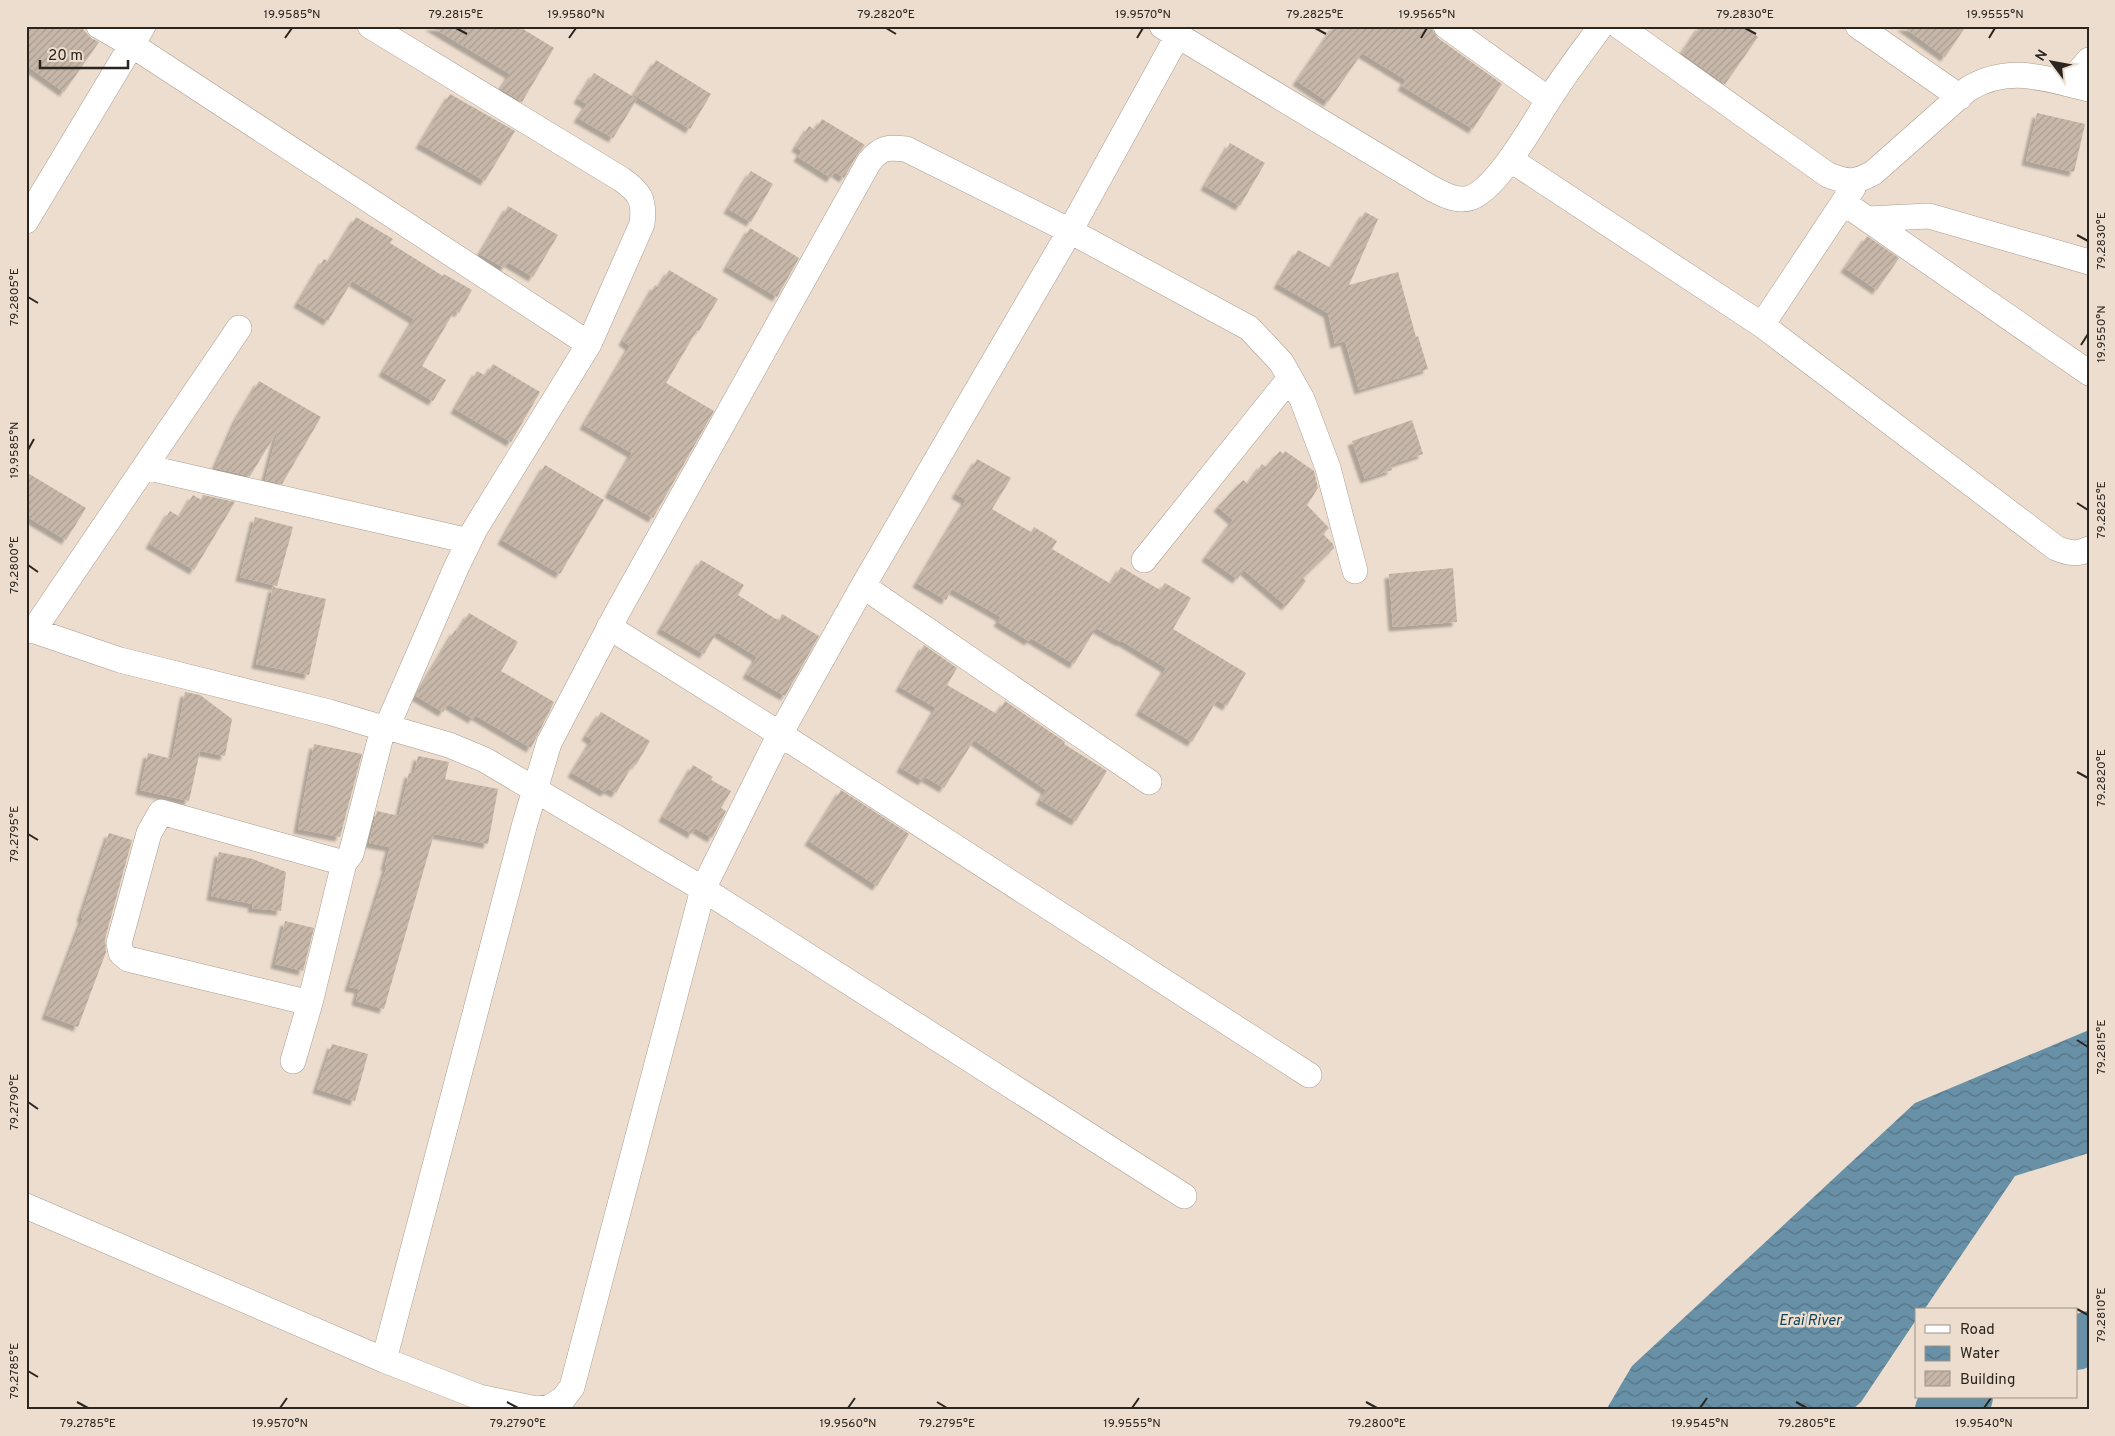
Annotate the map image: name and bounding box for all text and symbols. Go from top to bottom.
text: 19.9585°N [263,7,321,23]
text: 79.2815°E [429,7,483,23]
text: 19.9580°N [547,7,605,23]
text: 79.2820°E [857,7,915,23]
text: 19.9570°N [1115,7,1171,23]
text: 79.2825°E [1286,7,1344,23]
text: 19.9565°N [1399,7,1455,23]
text: 79.2830°E [1716,7,1774,23]
text: 19.9555°N [1966,7,2024,23]
scale bar [40,38,128,70]
north arrow [2028,38,2078,88]
text: 20 m [48,47,83,66]
text: N [2032,47,2052,65]
text: 79.2830°E [2094,212,2110,270]
text: 79.2805°E [7,268,23,326]
text: 19.9550°N [2094,305,2110,363]
text: 19.9585°N [7,421,23,479]
text: 79.2825°E [2094,481,2110,539]
text: 79.2800°E [7,536,23,594]
text: 79.2820°E [2094,749,2110,807]
text: 79.2795°E [7,806,23,862]
text: 79.2815°E [2094,1020,2110,1074]
text: 79.2790°E [7,1074,23,1130]
text: 79.2810°E [2094,1287,2110,1343]
legend [1915,1308,2078,1398]
water label: Erai River [1779,1312,1843,1331]
text: Road [1960,1321,1995,1340]
text: 79.2785°E [7,1343,23,1399]
text: Water [1960,1345,2000,1364]
text: Building [1960,1371,2015,1390]
text: 79.2785°E [60,1416,116,1432]
text: 19.9570°N [252,1416,308,1432]
text: 79.2790°E [490,1416,546,1432]
text: 19.9560°N [819,1416,877,1432]
text: 79.2795°E [919,1416,975,1432]
text: 19.9555°N [1103,1416,1161,1432]
text: 79.2800°E [1348,1416,1406,1432]
text: 19.9545°N [1671,1416,1729,1432]
text: 79.2805°E [1778,1416,1836,1432]
text: 19.9540°N [1955,1416,2013,1432]

